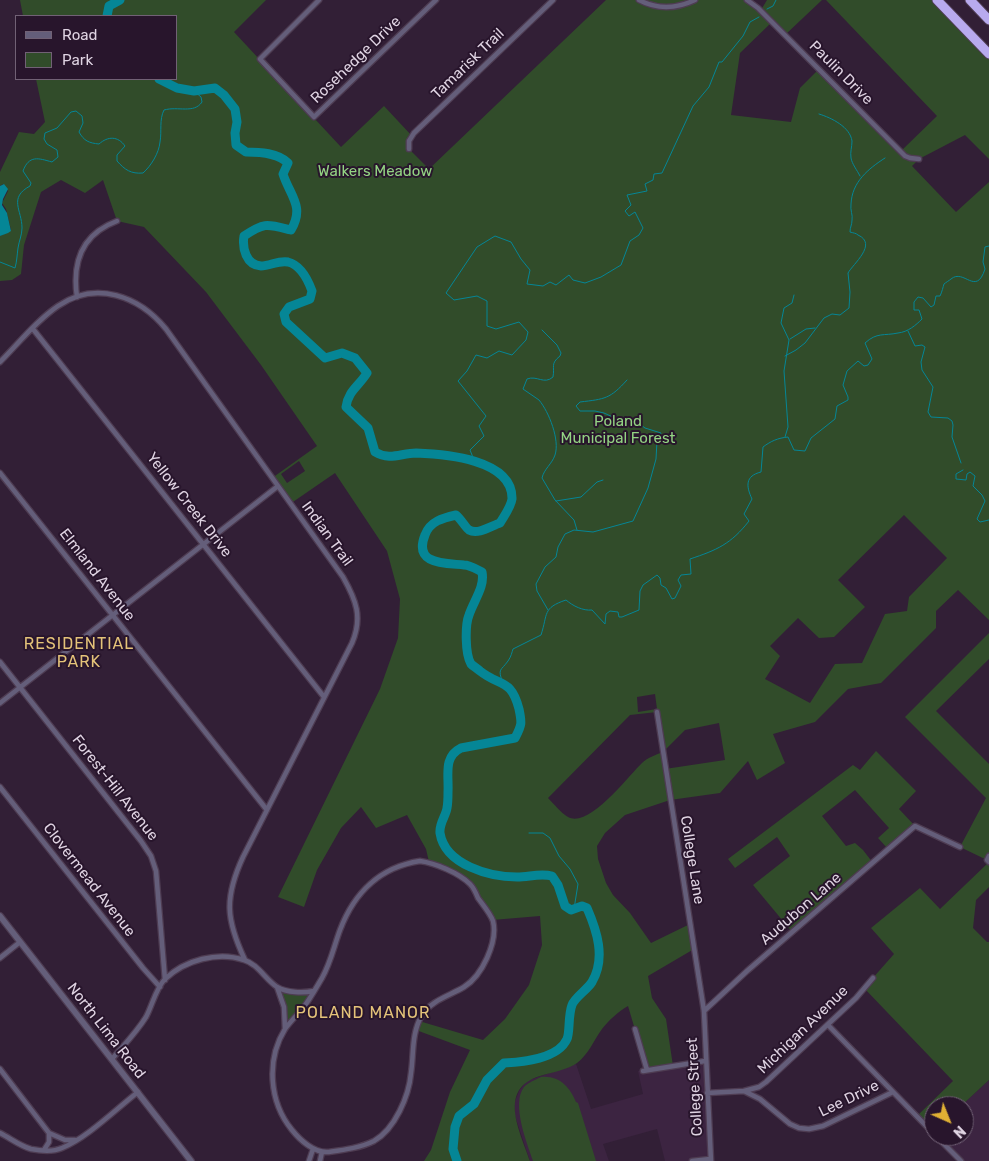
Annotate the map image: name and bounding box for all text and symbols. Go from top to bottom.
street label: Rosehedge Drive [307,13,405,107]
legend [15,15,178,80]
street label: Tamarisk Trail [428,25,508,103]
text: Road [62,26,98,44]
street label: Paulin Drive [805,37,877,109]
text: Park [62,51,93,69]
park label: Walkers Meadow [318,163,432,181]
park label: Poland Municipal Forest [561,413,675,448]
street label: Yellow Creek Drive [142,449,236,561]
street label: Indian Trail [298,498,356,570]
street label: Elmland Avenue [55,525,139,625]
district label: RESIDENTIAL PARK [22,634,136,672]
street label: Forest-Hill Avenue [68,731,162,845]
street label: College Lane [676,814,708,906]
street label: Clovermead Avenue [39,820,139,940]
street label: Audubon Lane [757,869,845,949]
street label: North Lima Road [63,980,149,1082]
street label: Michigan Avenue [754,982,852,1078]
district label: POLAND MANOR [294,1003,432,1023]
street label: College Street [683,1037,707,1137]
street label: Lee Drive [816,1077,882,1121]
north arrow [924,1096,974,1146]
text: N [950,1122,969,1141]

